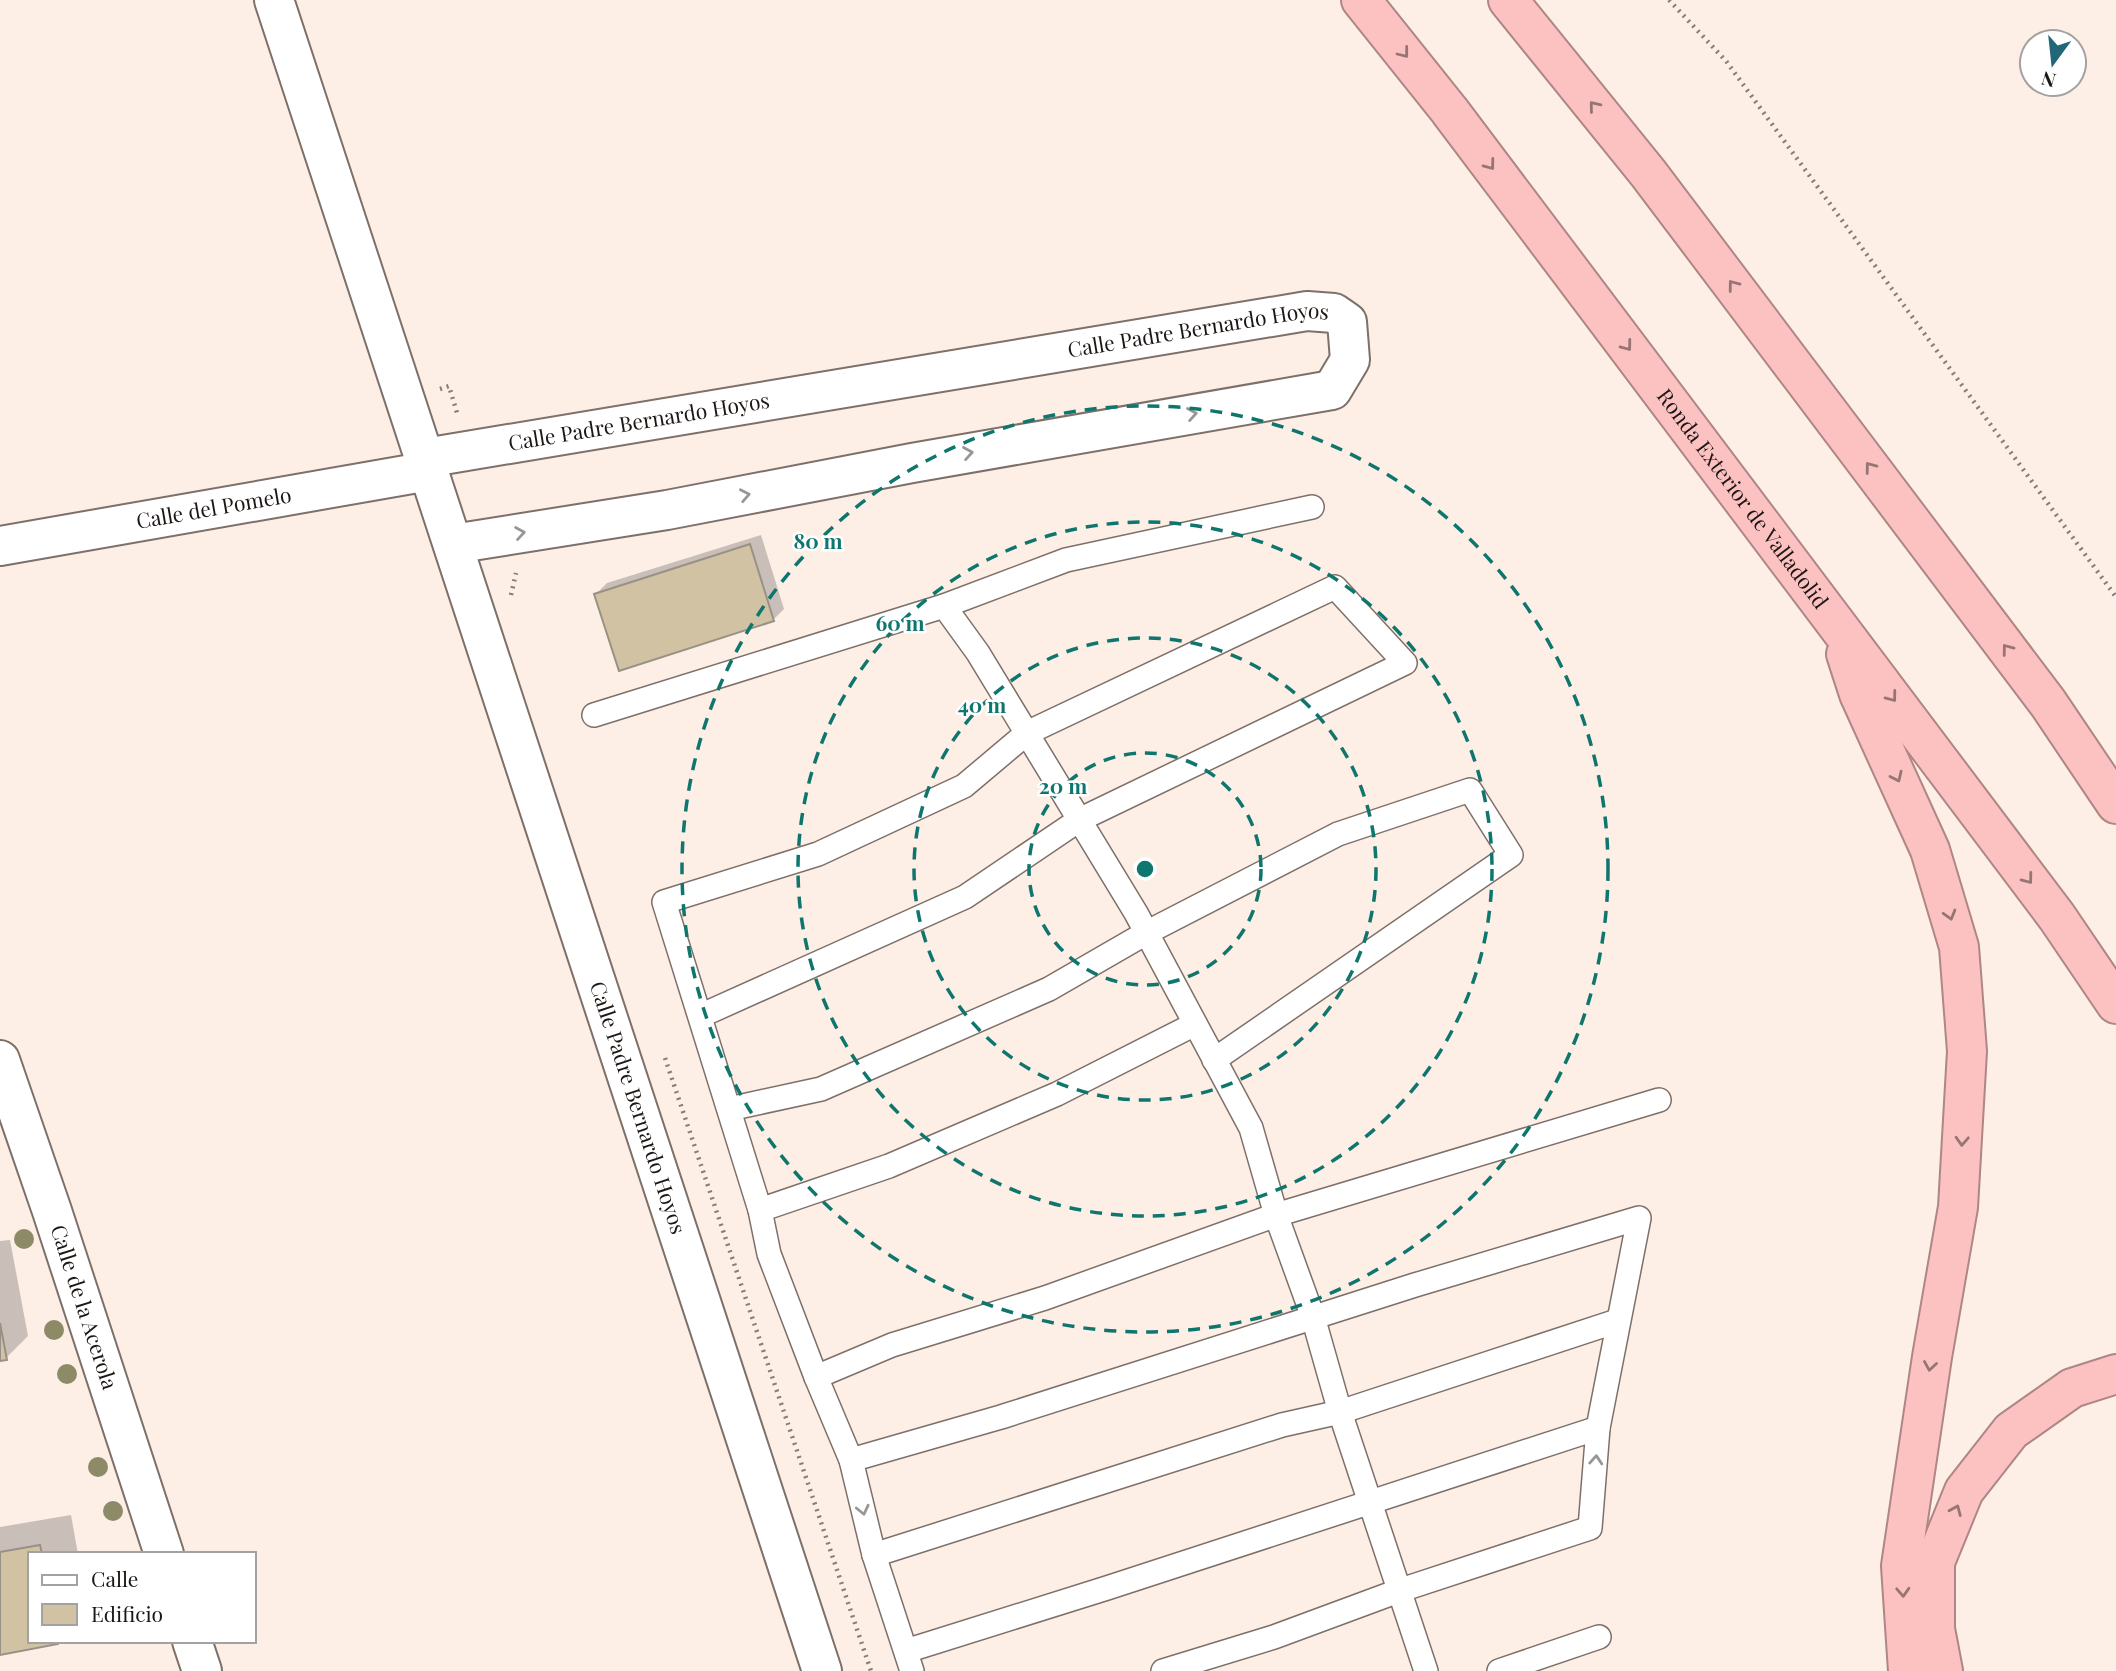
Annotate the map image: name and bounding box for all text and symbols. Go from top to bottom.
north arrow [2018,28,2088,98]
one-way arrow [1395,46,1408,58]
text: N [2038,66,2058,95]
one-way arrow [1589,101,1602,113]
one-way arrow [1481,157,1494,169]
one-way arrow [1729,281,1741,293]
street label: Calle Padre Bernardo Hoyos [1065,295,1330,363]
one-way arrow [1618,338,1631,351]
street label: Ronda Exterior de Valladolid [1652,382,1836,613]
street label: Calle Padre Bernardo Hoyos [506,385,771,456]
one-way arrow [1186,407,1198,422]
one-way arrow [962,446,974,461]
one-way arrow [1866,462,1878,475]
street label: Calle del Pomelo [134,479,293,534]
one-way arrow [739,488,751,503]
one-way arrow [515,526,526,541]
text: 80 m [793,526,843,554]
text: 60 m [875,608,925,636]
one-way arrow [2003,644,2015,657]
one-way arrow [1883,689,1896,702]
text: 40 m [958,690,1006,718]
one-way arrow [1889,770,1903,783]
text: 20 m [1039,771,1087,799]
centre of rings [1133,857,1157,881]
one-way arrow [2020,871,2033,884]
one-way arrow [1941,909,1956,921]
street label: Calle Padre Bernardo Hoyos [585,977,694,1237]
one-way arrow [1954,1136,1969,1147]
street label: Calle de la Acerola [45,1221,125,1393]
one-way arrow [1923,1360,1938,1372]
one-way arrow [1588,1454,1603,1465]
one-way arrow [855,1504,869,1516]
one-way arrow [1948,1504,1962,1516]
legend [28,1552,256,1643]
text: Calle [91,1564,138,1592]
one-way arrow [1895,1586,1910,1597]
text: Edificio [91,1599,163,1627]

